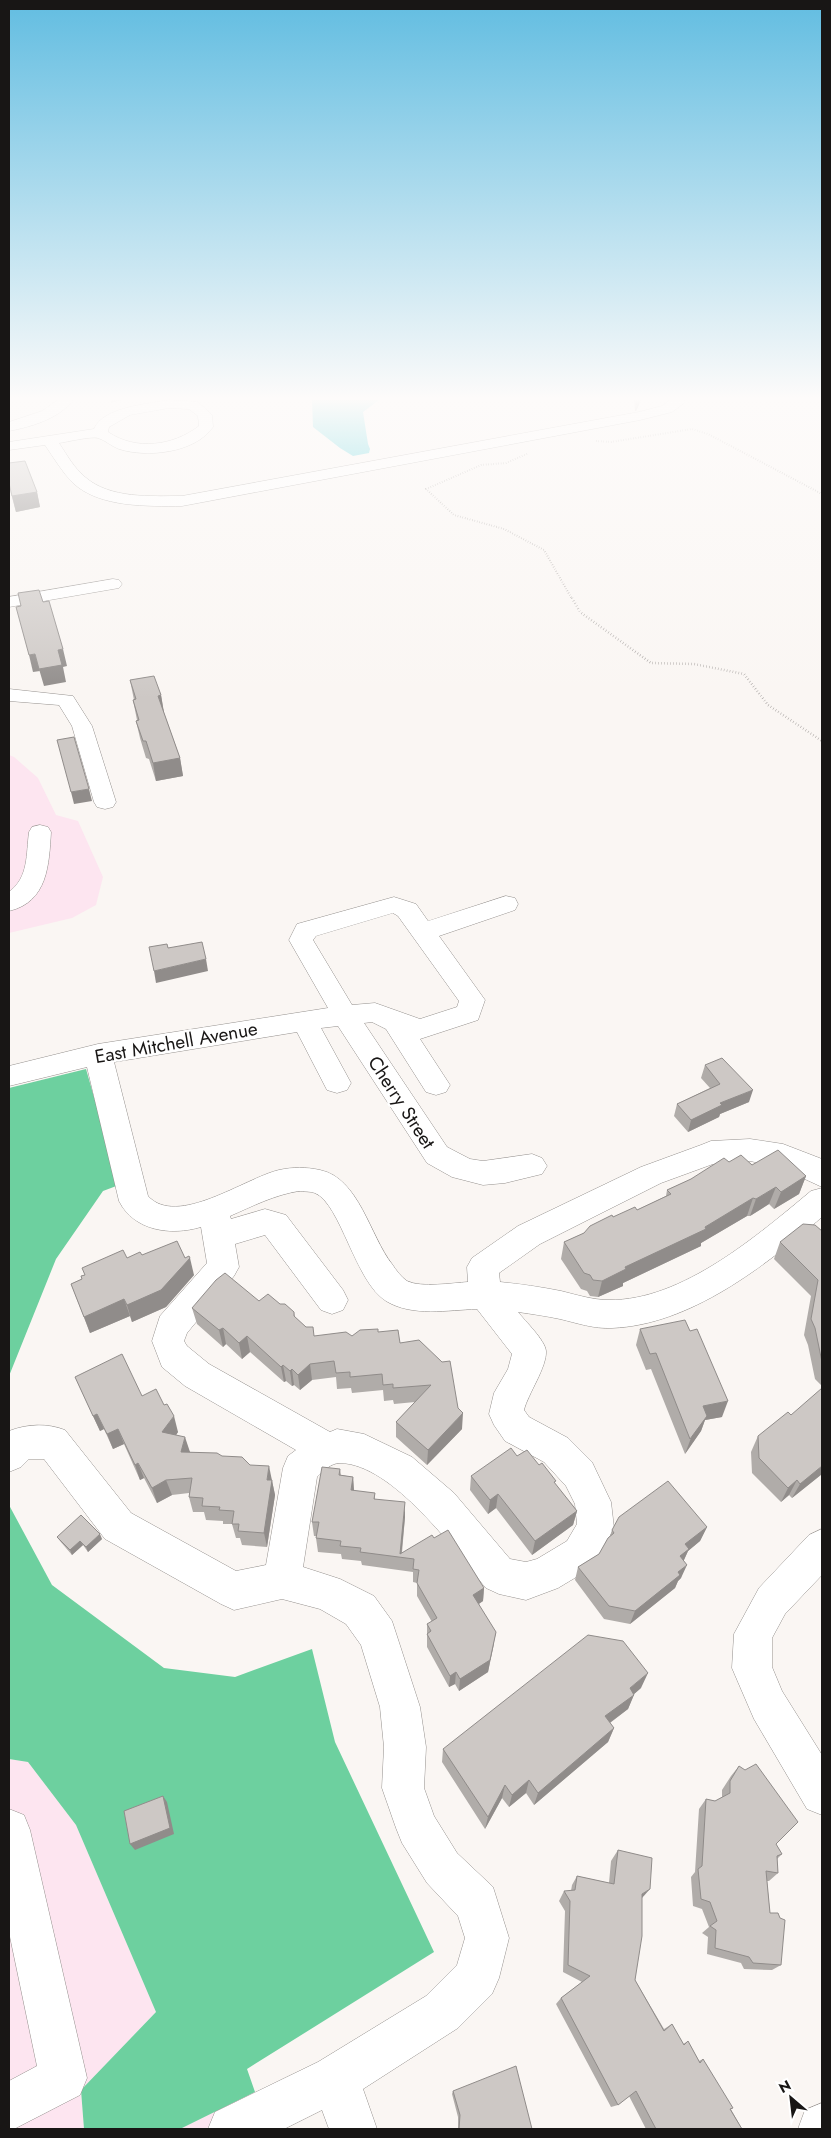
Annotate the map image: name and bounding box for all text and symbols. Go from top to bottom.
street label: East Mitchell Avenue [93,1015,260,1070]
street label: Cherry Street [361,1051,442,1154]
north arrow [766,2073,816,2123]
text: N [775,2075,795,2098]

